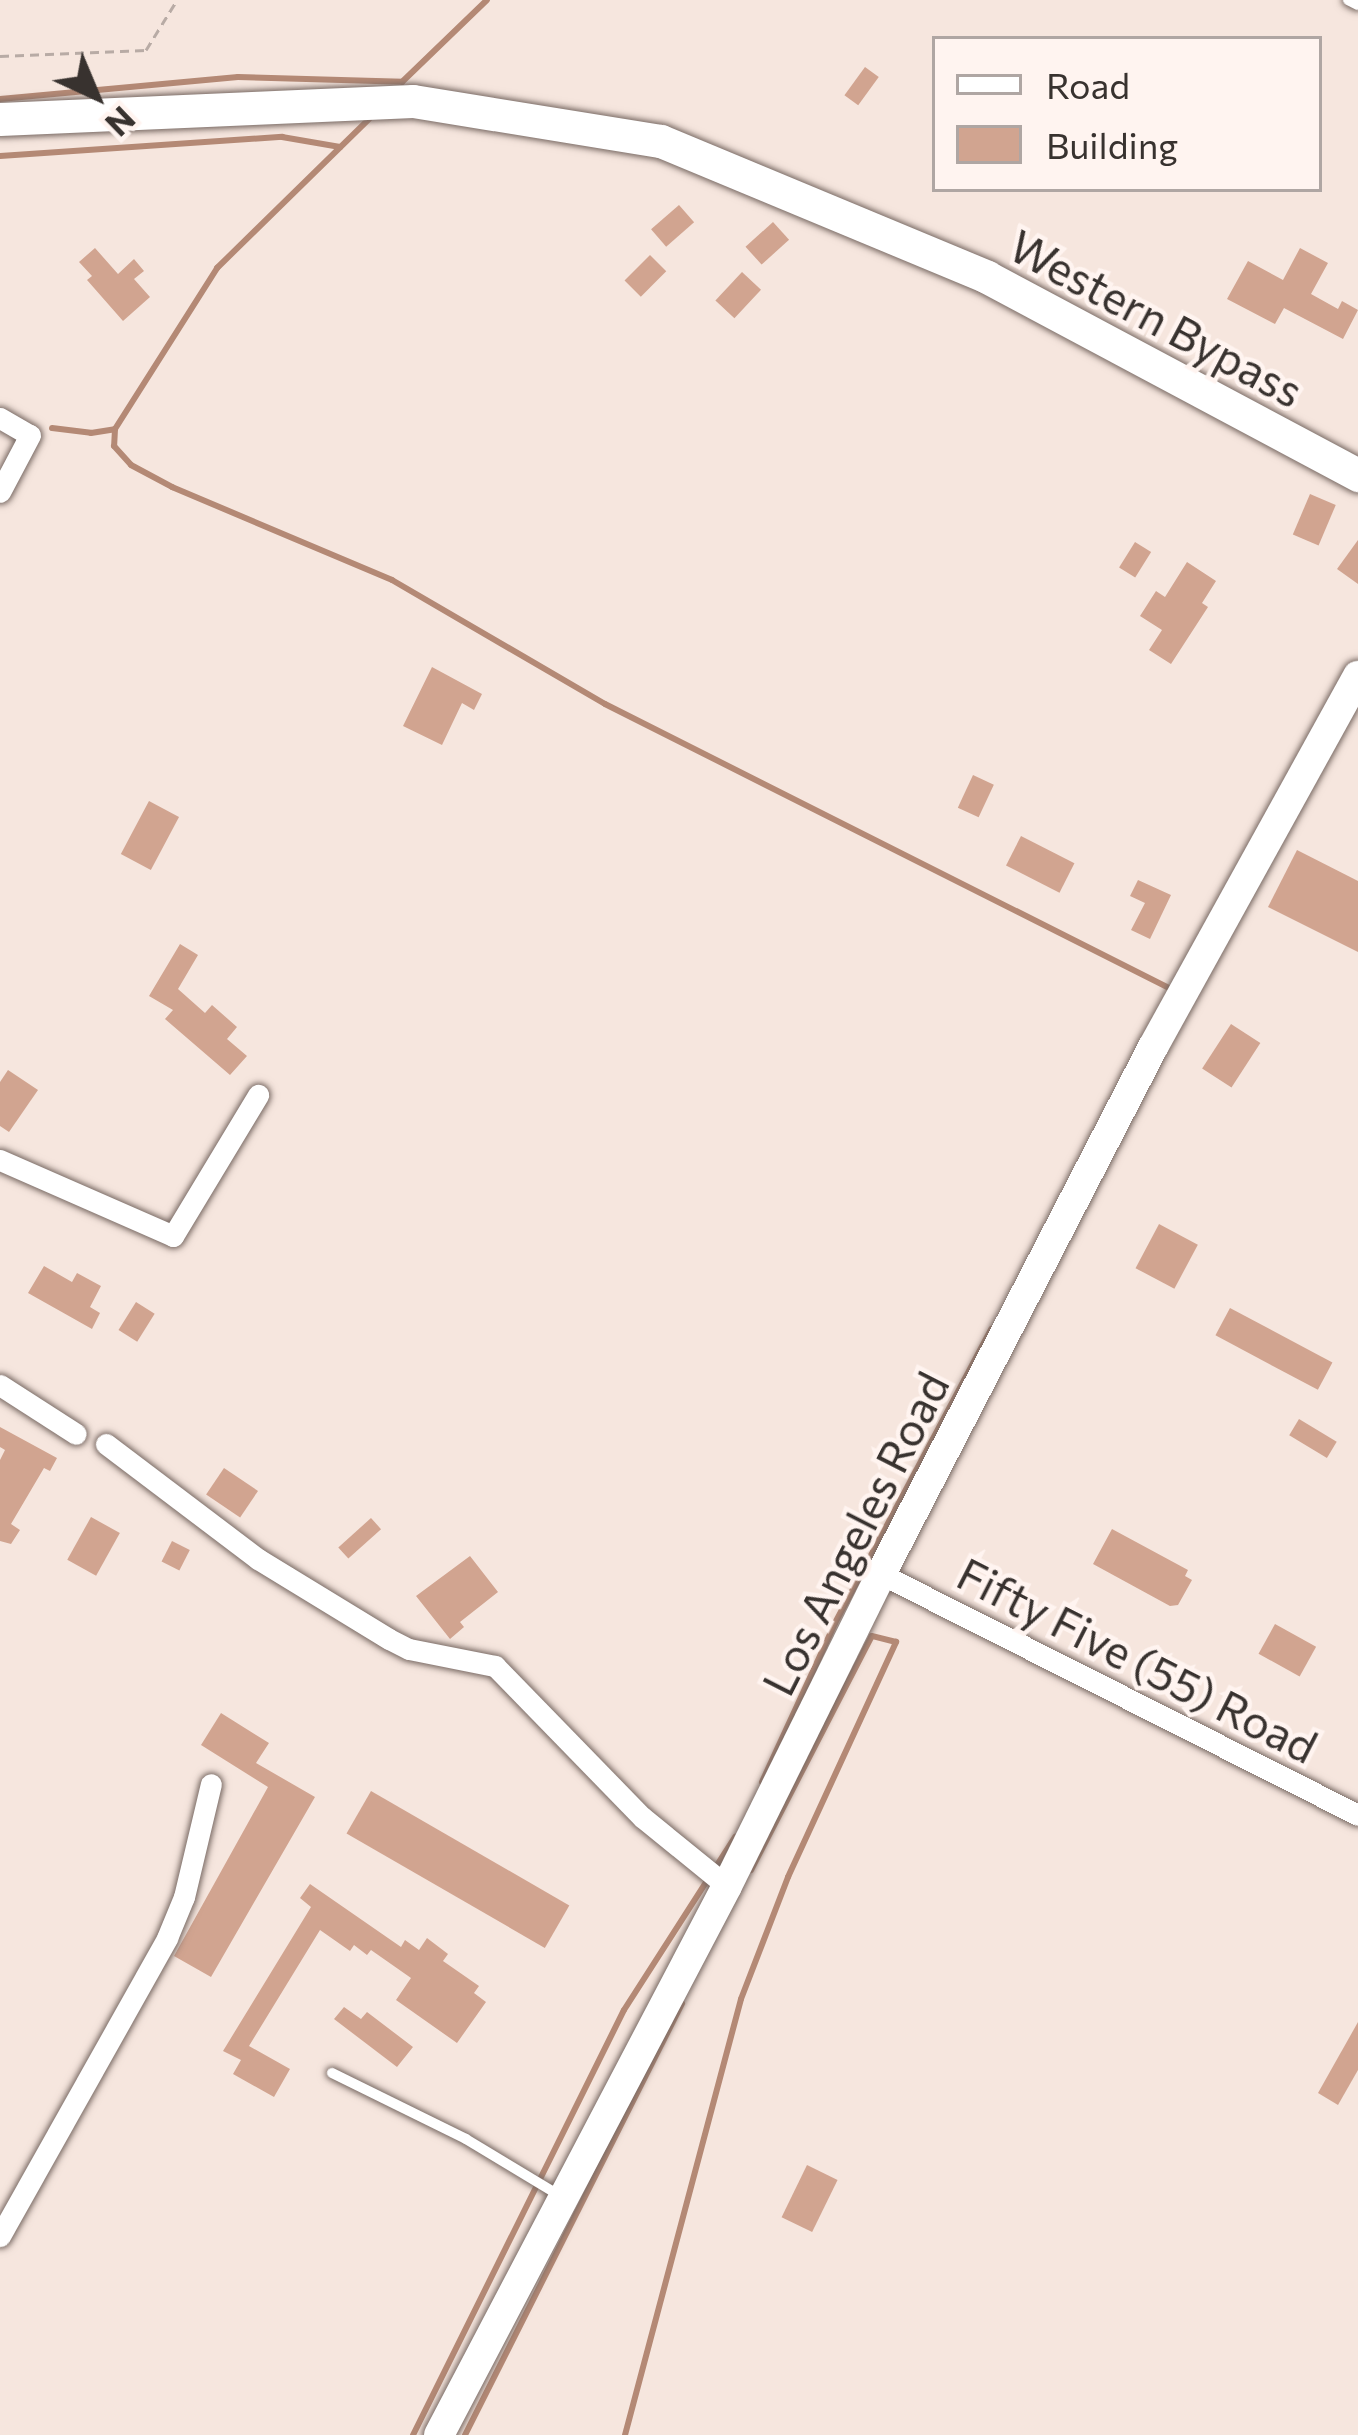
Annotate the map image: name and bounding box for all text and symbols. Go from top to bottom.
north arrow [36,36,156,156]
legend [932,36,1322,192]
text: Road [1046,62,1130,106]
text: N [98,99,144,146]
text: Building [1046,122,1178,166]
street label: Western Bypass [1001,217,1313,417]
street label: Los Angeles Road [749,1363,959,1703]
street label: Fifty Five (55) Road [949,1545,1327,1773]

